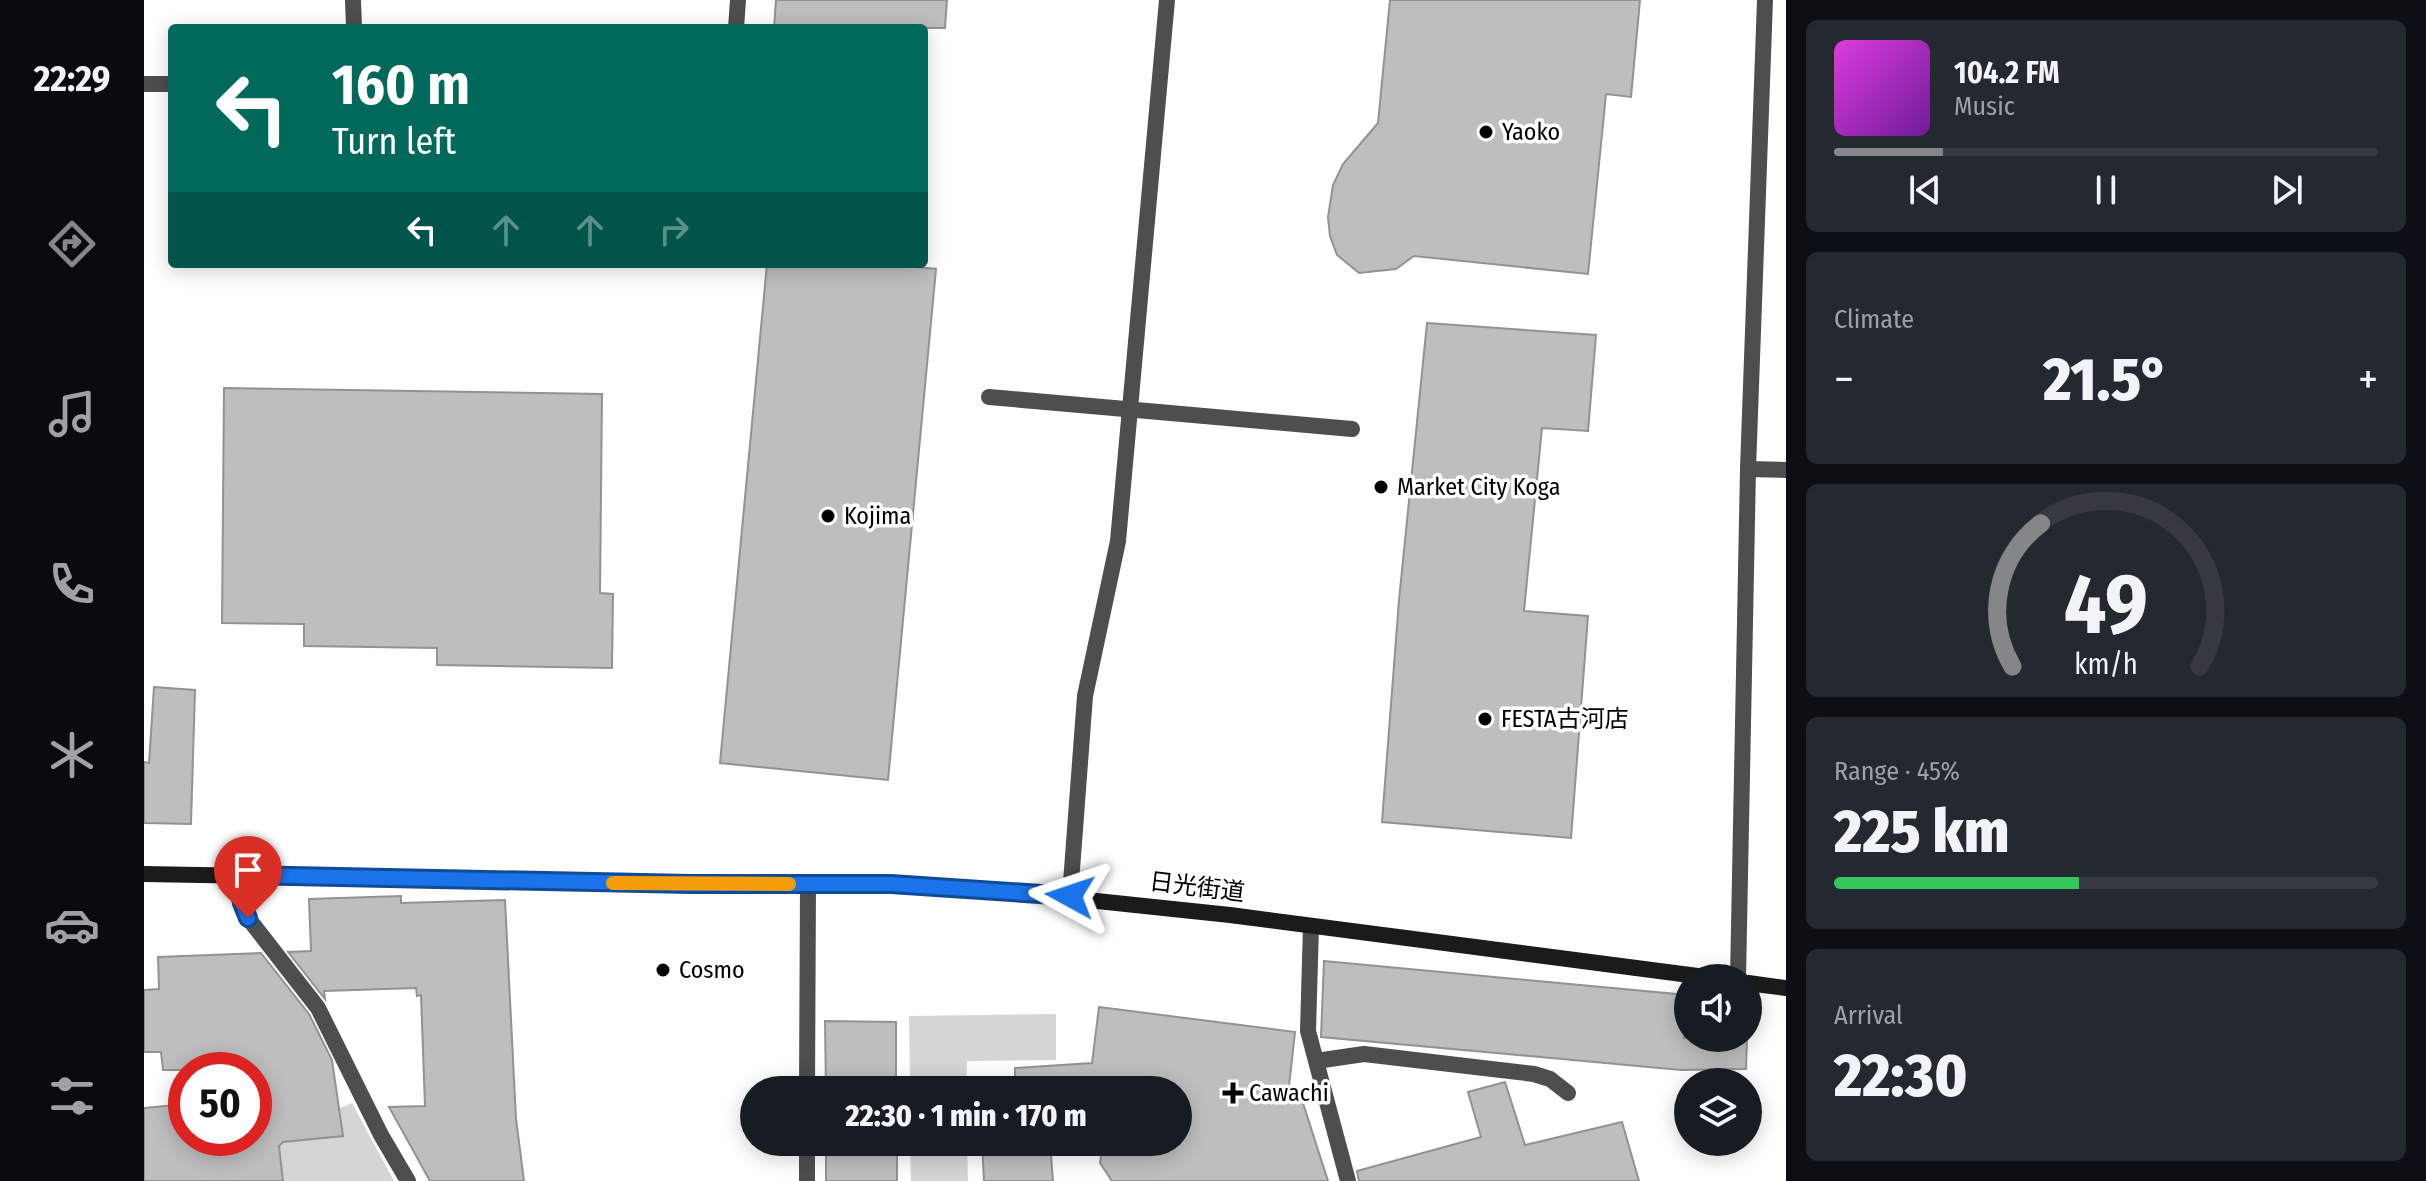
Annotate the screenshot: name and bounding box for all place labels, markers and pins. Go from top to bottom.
place label: Yaoko [1502,118,1560,146]
marker: Yaoko [1477,123,1495,141]
place label: Market City Koga [1397,473,1560,501]
marker: Market City Koga [1372,478,1390,496]
place label: Kojima [844,502,911,530]
marker: Kojima [819,507,837,525]
place label: FESTA古河店 [1501,705,1628,733]
marker: FESTA古河店 [1476,710,1494,728]
pin [214,836,282,918]
place label: Cosmo [679,956,745,984]
marker: Cosmo [654,961,672,979]
place label: Cawachi [1249,1079,1329,1107]
marker: Cawachi [1224,1084,1242,1102]

